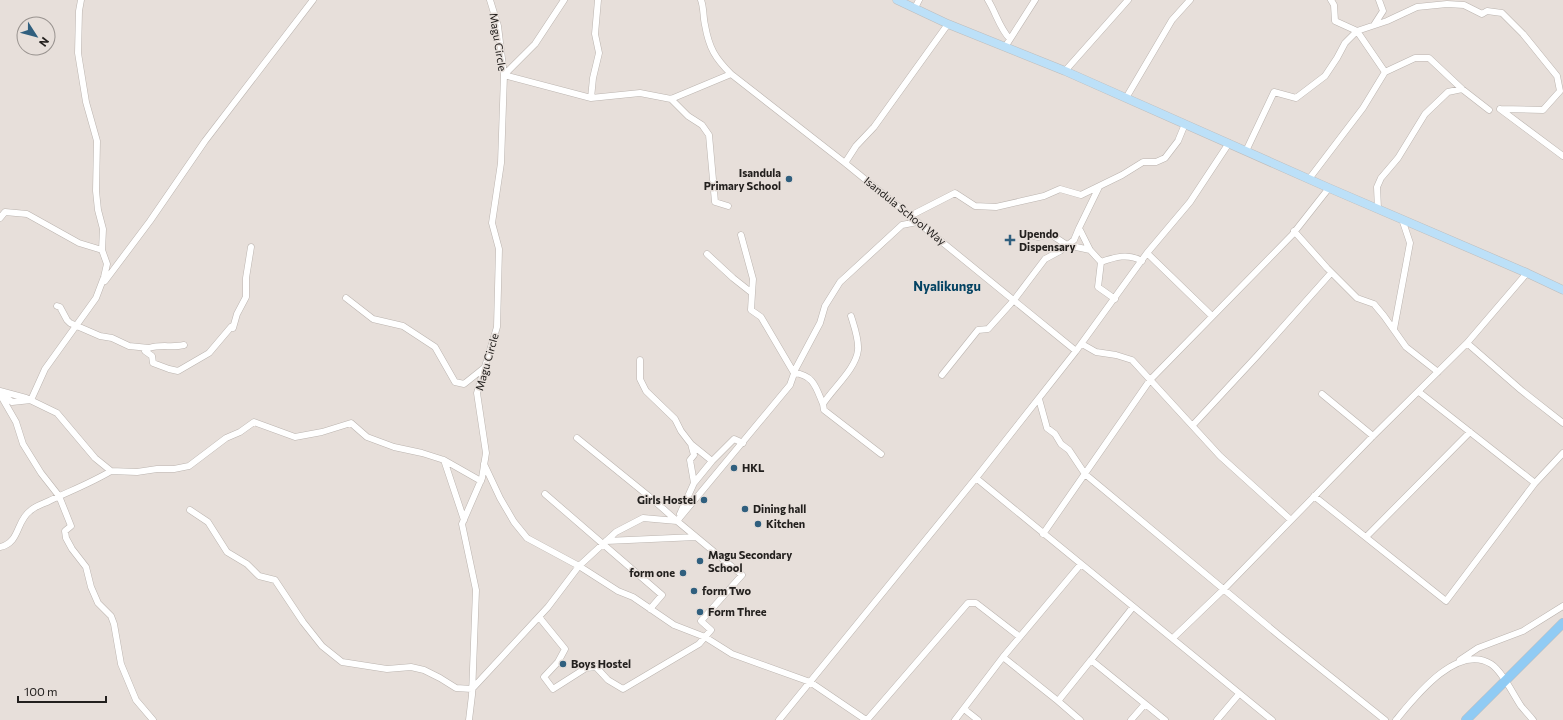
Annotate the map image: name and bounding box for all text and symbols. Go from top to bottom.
street label: Magu Circle [487,12,510,72]
north arrow [16,16,56,56]
text: N [37,35,52,49]
place label: Isandula Primary School [704,166,781,192]
marker: Isandula Primary School [784,174,794,184]
street label: Isandula School Way [862,174,949,248]
place label: Upendo Dispensary [1019,227,1075,253]
marker: Upendo Dispensary [1004,234,1016,246]
district label: Nyalikungu [913,278,981,294]
street label: Magu Circle [472,332,501,392]
place label: HKL [742,461,765,474]
marker: HKL [729,463,739,473]
place label: Girls Hostel [637,493,696,506]
marker: Girls Hostel [699,495,709,505]
place label: Dining hall [753,502,806,515]
marker: Dining hall [740,504,750,514]
place label: Kitchen [766,517,805,530]
marker: Kitchen [753,519,763,529]
place label: Magu Secondary School [708,548,792,574]
marker: Magu Secondary School [695,556,705,566]
place label: form one [629,566,675,579]
marker: form one [678,568,688,578]
place label: form Two [702,584,751,597]
marker: form Two [689,586,699,596]
place label: Form Three [708,605,767,618]
marker: Form Three [695,607,705,617]
place label: Boys Hostel [571,657,631,670]
marker: Boys Hostel [558,659,568,669]
scale bar [18,678,106,704]
text: 100 m [24,684,58,698]

